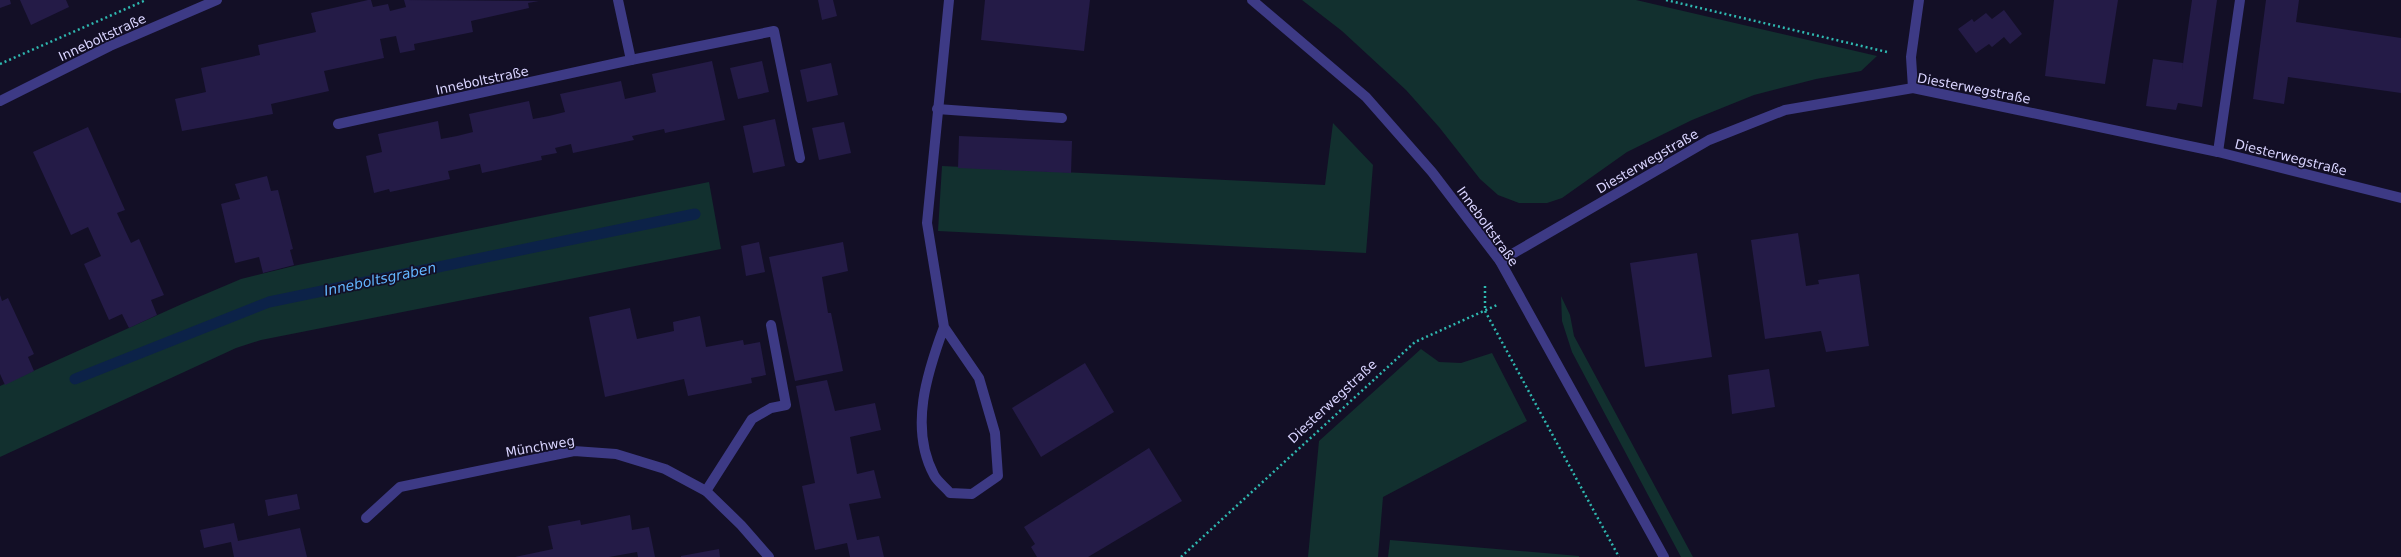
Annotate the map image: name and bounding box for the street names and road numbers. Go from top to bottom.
street label: Inneboltstraße [56,11,148,64]
street label: Inneboltstraße [434,63,530,98]
street label: Diesterwegstraße [1916,70,2032,107]
street label: Diesterwegstraße [1594,126,1701,197]
street label: Diesterwegstraße [2233,136,2349,179]
street label: Inneboltstraße [1454,184,1521,269]
street label: Diesterwegstraße [1285,357,1380,446]
street label: Münchweg [504,433,576,460]

